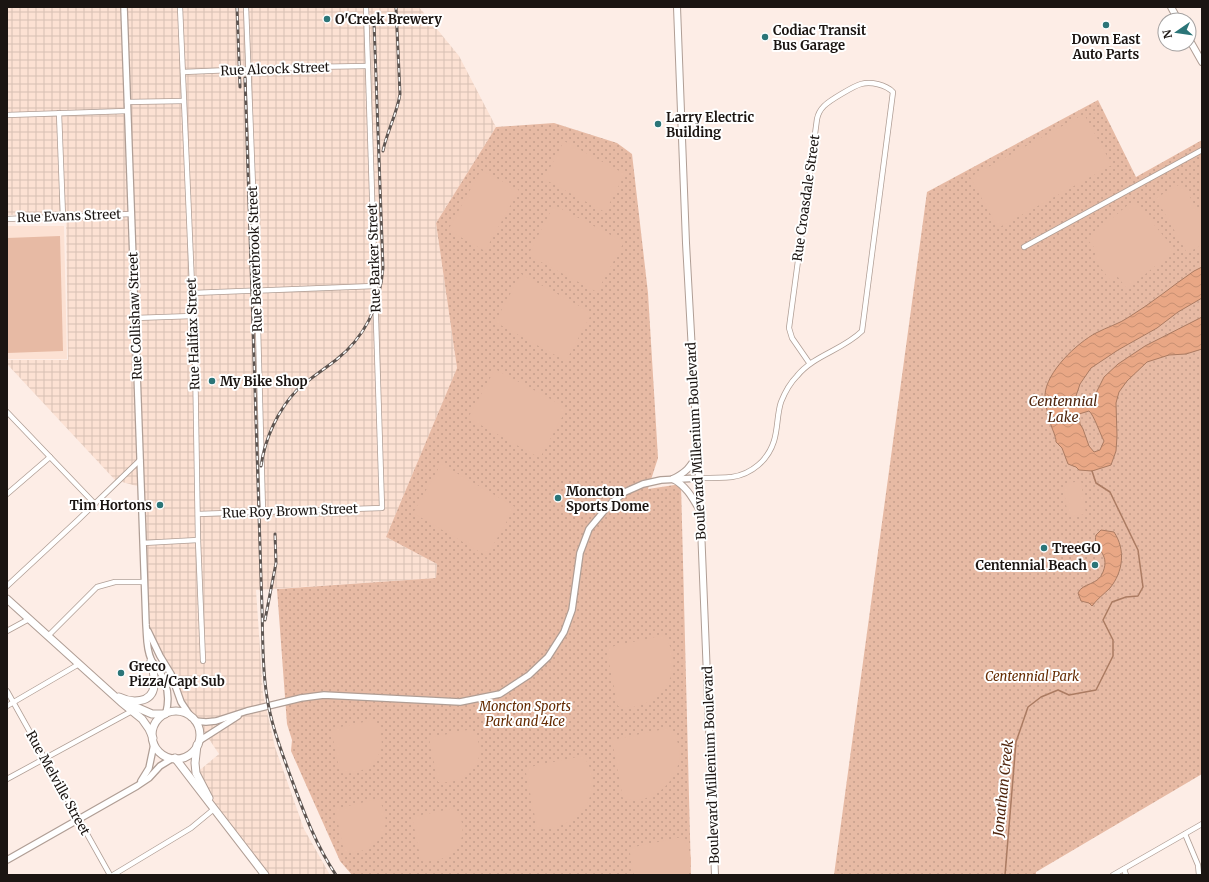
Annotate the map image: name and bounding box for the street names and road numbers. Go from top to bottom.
street label: Rue Alcock Street [220,59,330,79]
street label: Rue Croasdale Street [789,133,823,263]
street label: Rue Beaverbrook Street [244,186,266,332]
street label: Rue Barker Street [364,203,384,313]
street label: Rue Evans Street [17,206,121,226]
street label: Rue Collishaw Street [124,252,146,380]
street label: Rue Halifax Street [183,278,203,390]
street label: Boulevard Millenium Boulevard [682,341,710,540]
street label: Rue Roy Brown Street [222,500,358,522]
street label: Boulevard Millenium Boulevard [699,666,723,864]
street label: Rue Melville Street [22,728,94,838]

